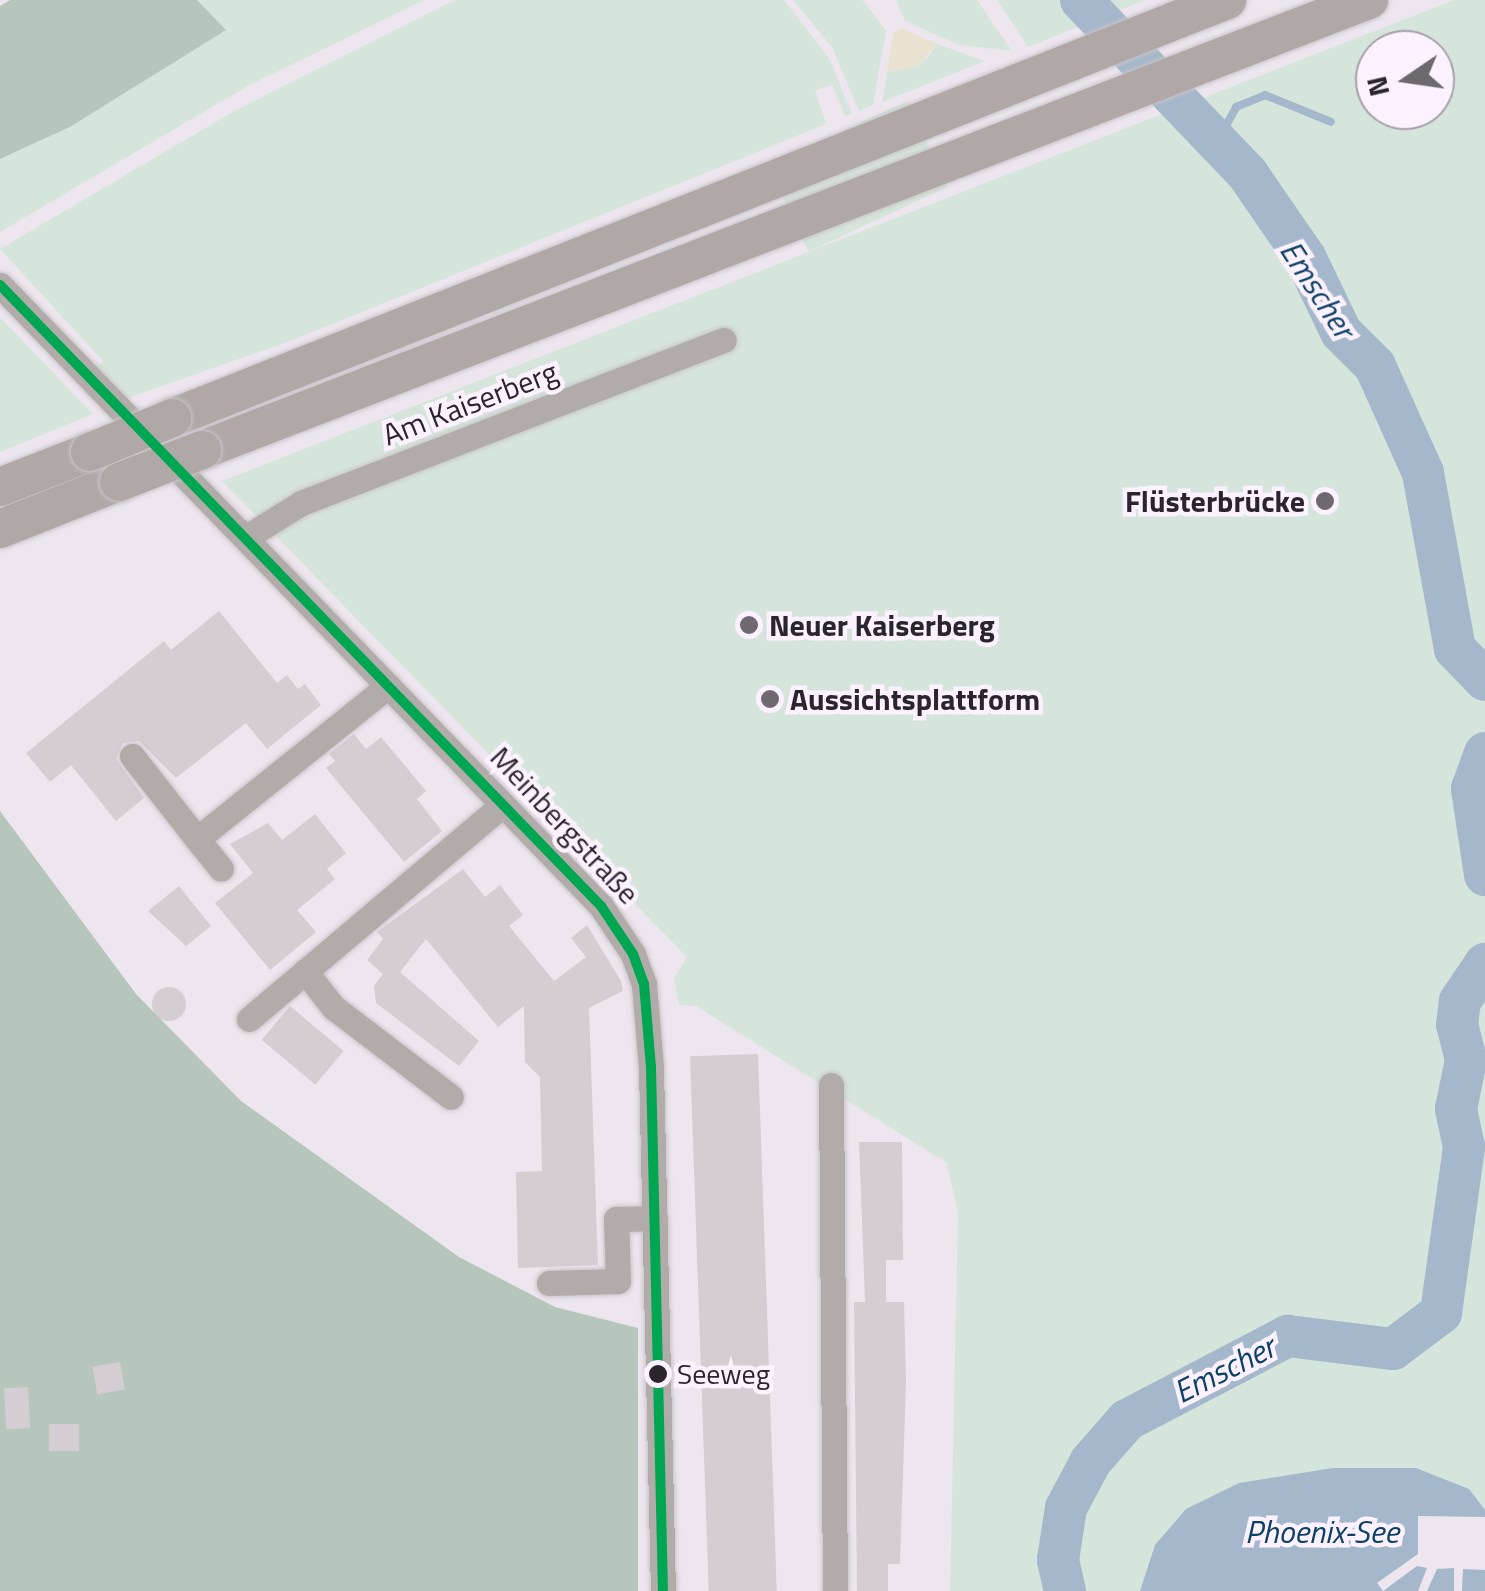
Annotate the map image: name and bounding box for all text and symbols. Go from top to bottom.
north arrow [1355,30,1455,130]
text: N [1354,72,1400,101]
water label: Emscher [1272,233,1364,345]
street label: Am Kaiserberg [378,353,562,453]
place label: Flüsterbrücke [1125,483,1305,519]
marker: Flüsterbrücke [1314,490,1336,512]
place label: Neuer Kaiserberg [769,607,995,643]
marker: Neuer Kaiserberg [738,614,760,636]
place label: Aussichtsplattform [790,681,1040,717]
marker: Aussichtsplattform [759,688,781,710]
street label: Meinbergstraße [483,739,647,911]
water label: Emscher [1167,1327,1281,1411]
place label: Seeweg [677,1357,770,1391]
marker: Seeweg [648,1364,668,1384]
water label: Phoenix-See [1245,1512,1399,1550]

